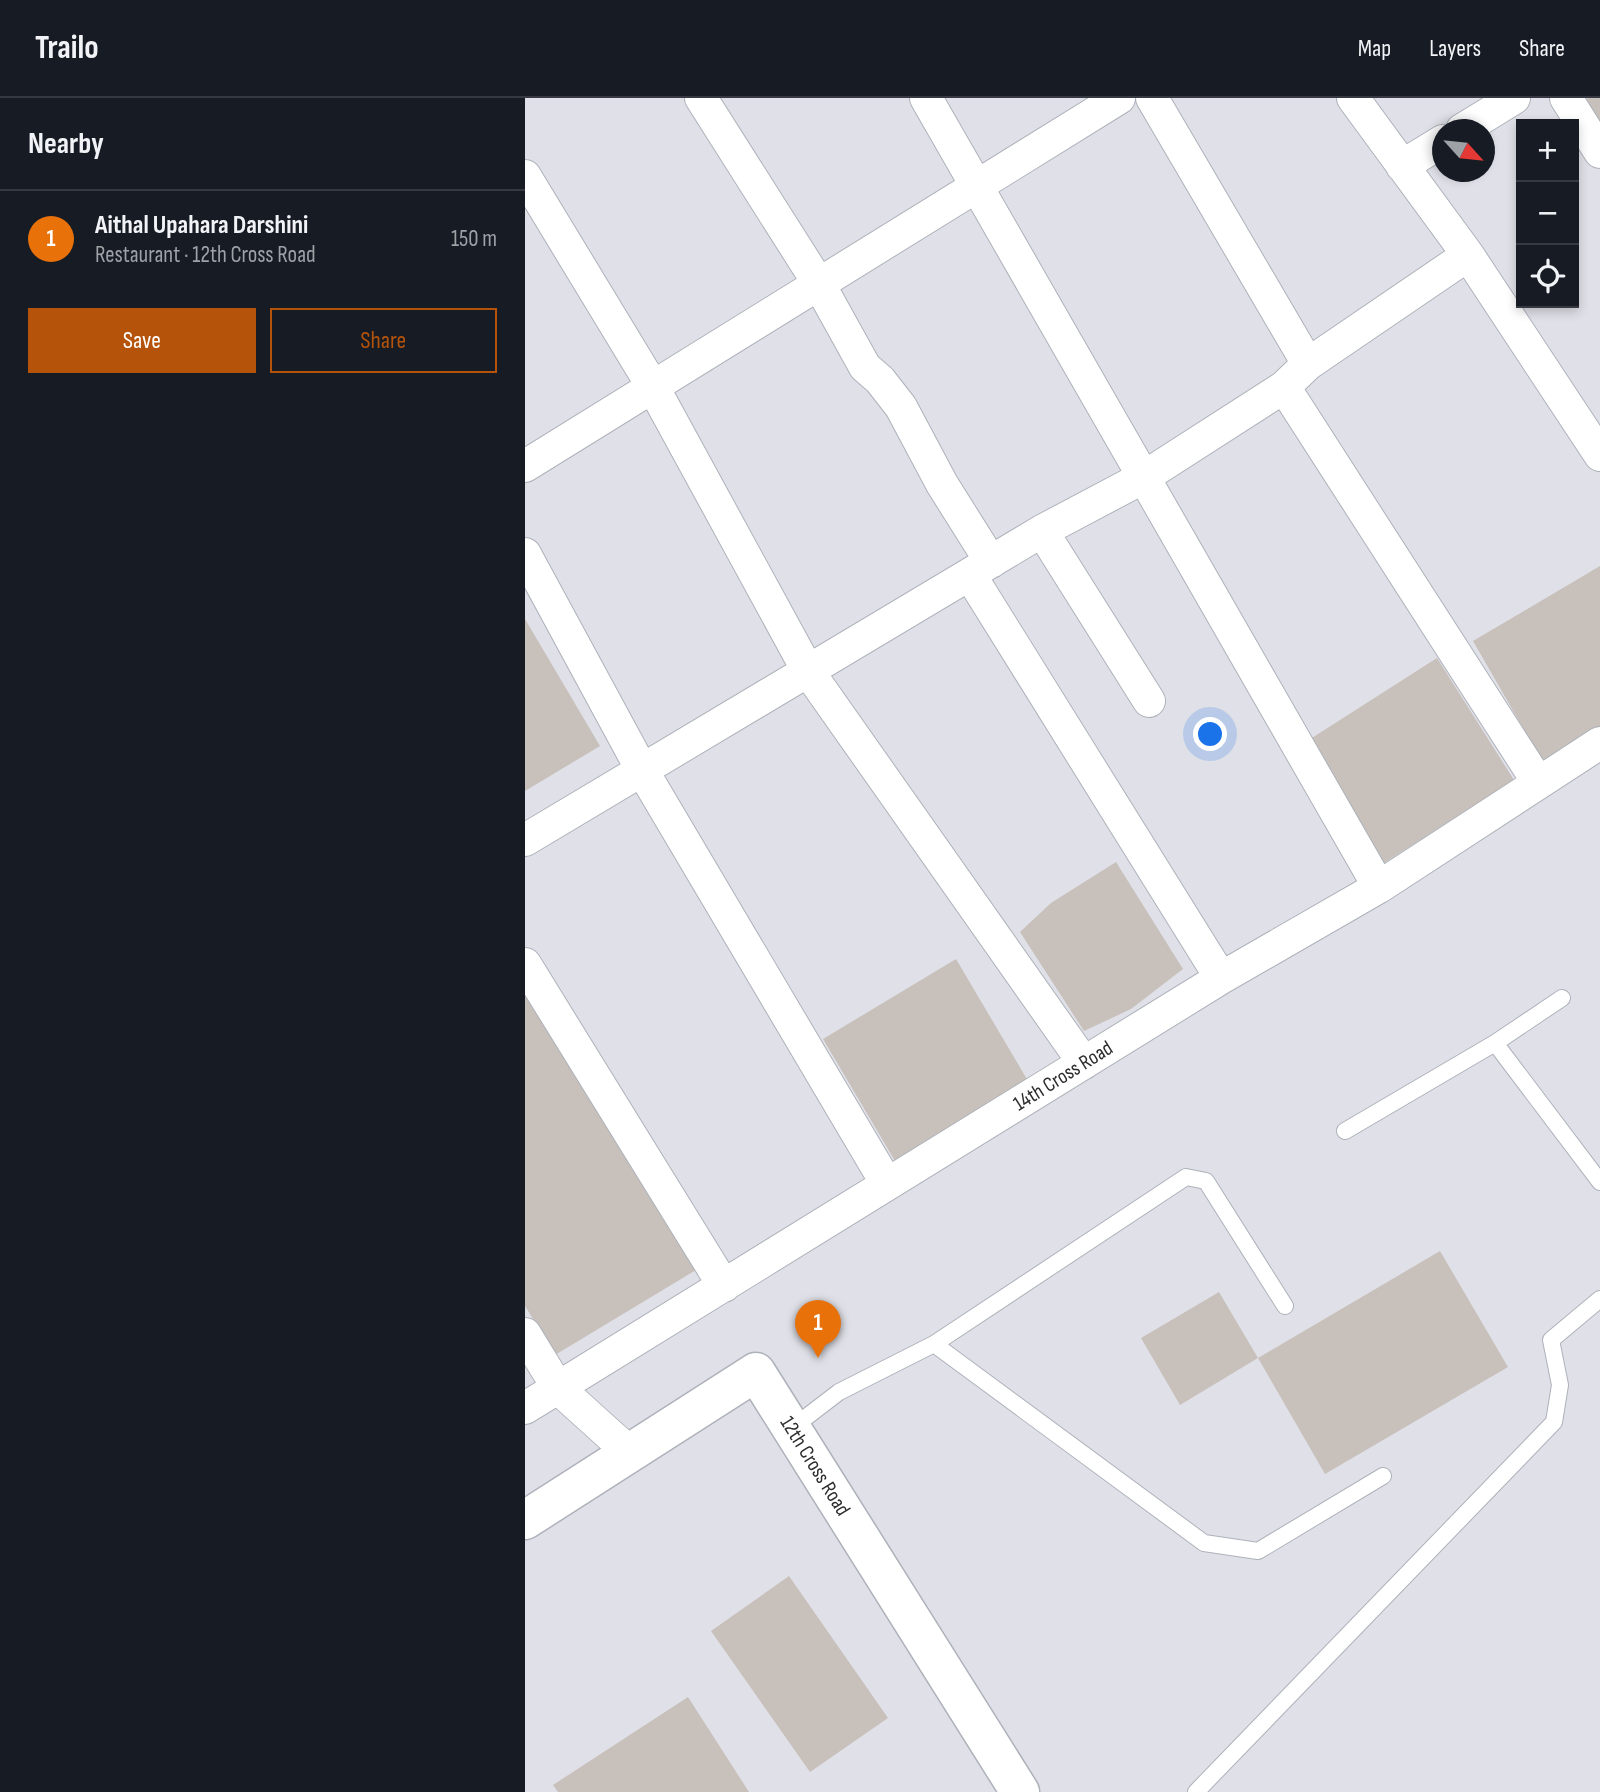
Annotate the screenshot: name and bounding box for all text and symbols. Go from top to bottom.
text: Trailo [35,28,99,68]
text: Map [1358,34,1391,63]
text: Layers [1429,34,1481,63]
text: Share [1519,34,1565,63]
north arrow [1432,119,1495,182]
map controls [1516,119,1579,308]
button: + [1516,119,1579,182]
text: Nearby [28,126,104,162]
button: − [1516,182,1579,245]
text: Aithal Upahara Darshini [95,210,308,241]
text: 1 [46,225,56,253]
text: 150 m [451,225,497,253]
text: Restaurant · 12th Cross Road [95,241,316,269]
button: locate [1516,245,1579,308]
button: Save [28,308,256,373]
button: Share [270,308,497,373]
your location [1193,717,1227,751]
street label: 14th Cross Road [1009,1036,1117,1116]
pin: 1 [795,1300,841,1358]
street label: 12th Cross Road [775,1412,855,1520]

